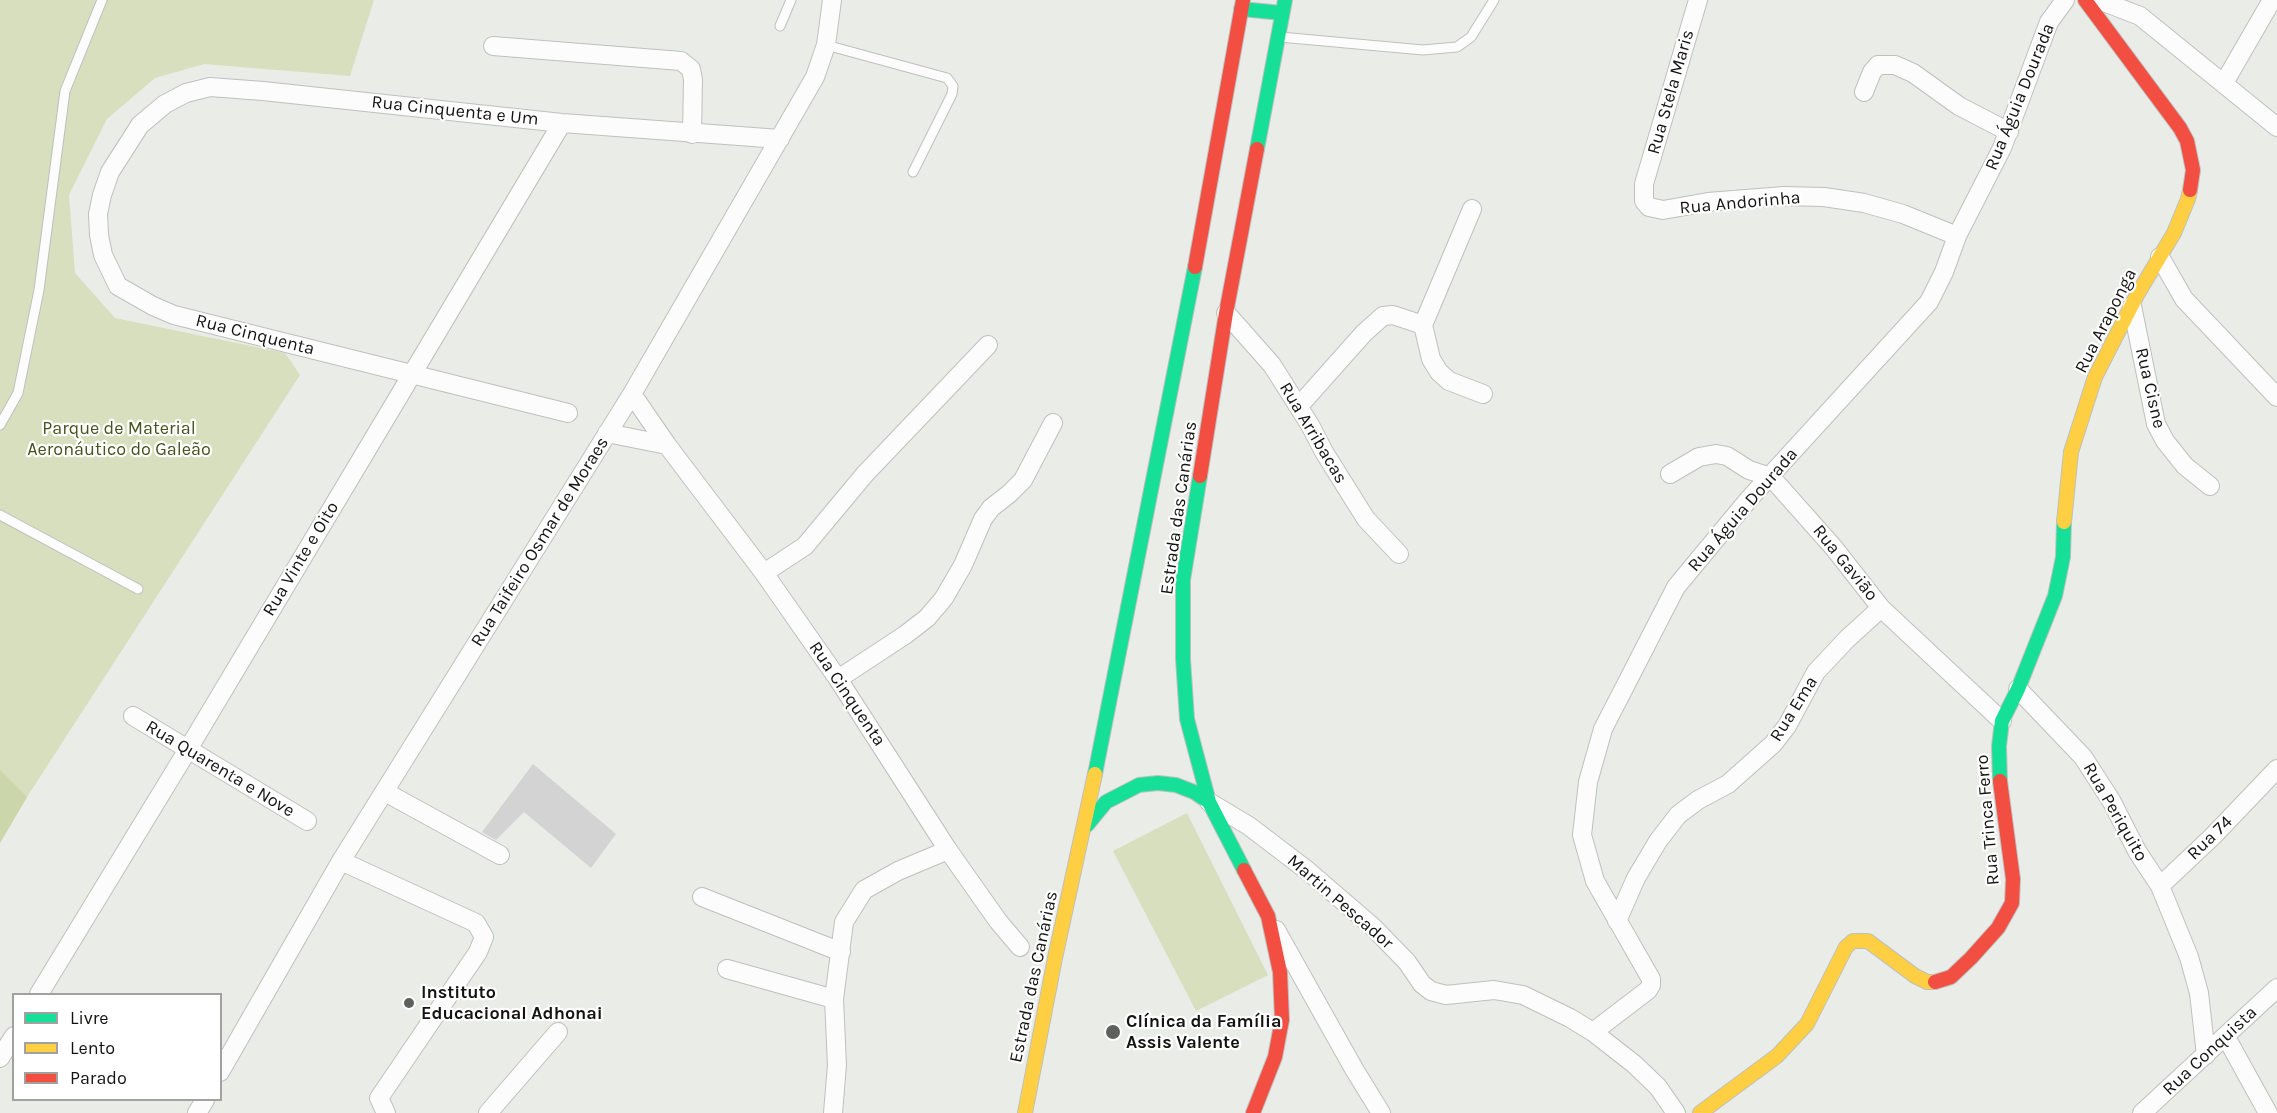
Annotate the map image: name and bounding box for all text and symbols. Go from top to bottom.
street label: Rua Águia Dourada [1981,20,2059,174]
street label: Rua Stela Maris [1643,27,1699,157]
street label: Rua Cinquenta e Um [370,91,540,131]
street label: Rua Andorinha [1679,187,1801,219]
street label: Rua Araponga [2070,265,2142,377]
street label: Rua Cinquenta [193,310,317,360]
street label: Rua Cisne [2130,346,2170,430]
street label: Rua Arribacas [1274,379,1352,487]
park label: Parque de Material Aeronáutico do Galeão [27,418,211,460]
street label: Estrada das Canárias [1156,420,1202,596]
street label: Rua Taifeiro Osmar de Moraes [466,433,614,651]
street label: Rua Águia Dourada [1683,444,1803,576]
street label: Rua Vinte e Oito [258,498,344,620]
street label: Rua Gavião [1808,521,1882,605]
street label: Rua Cinquenta [804,638,890,750]
street label: Rua Ema [1766,672,1822,746]
street label: Rua Quarenta e Nove [142,716,298,822]
street label: Rua Trinca Ferro [1972,754,2004,886]
street label: Rua Periquito [2078,759,2152,865]
street label: Rua 74 [2183,811,2237,865]
street label: Martin Pescador [1282,850,1398,954]
street label: Estrada das Canárias [1005,889,1063,1065]
place label: Instituto Educacional Adhonai [421,982,603,1024]
legend [12,993,222,1101]
marker: Instituto Educacional Adhonai [402,996,416,1010]
street label: Rua Conquista [2158,1002,2262,1100]
text: Livre [70,1007,109,1029]
place label: Clínica da Família Assis Valente [1126,1011,1281,1054]
marker: Clínica da Família Assis Valente [1104,1023,1122,1041]
text: Lento [70,1037,115,1059]
text: Parado [70,1067,127,1089]

